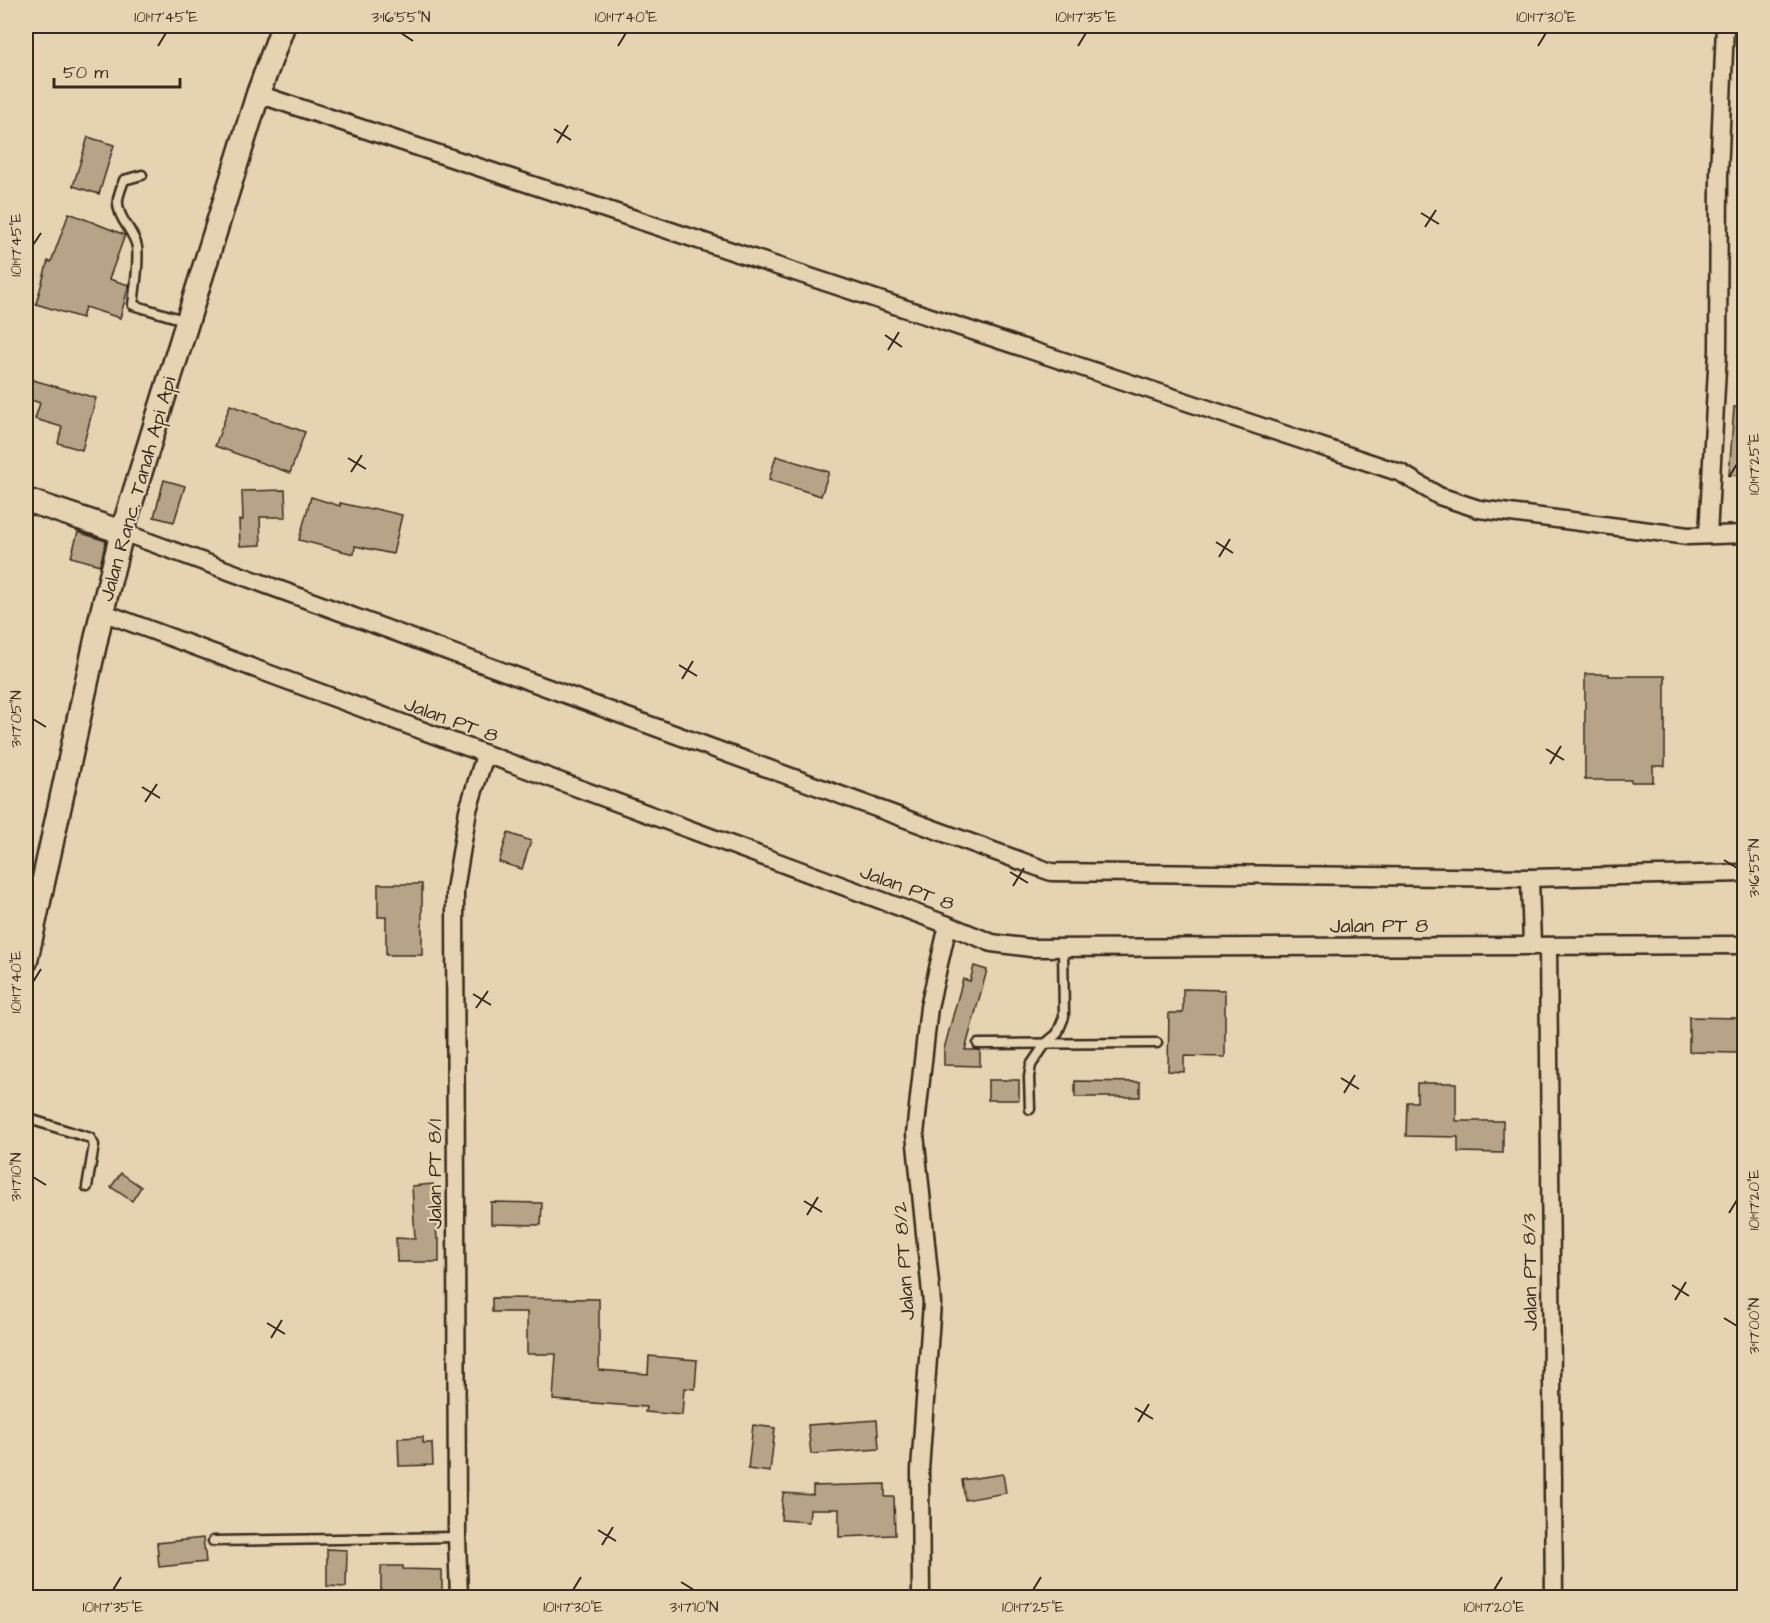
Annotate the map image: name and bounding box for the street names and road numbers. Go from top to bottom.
street label: Jalan Ranc. Tanah Api Api [92,373,184,605]
street label: Jalan PT 8 [400,690,502,750]
street label: Jalan PT 8 [856,858,958,918]
street label: Jalan PT 8 [1330,912,1428,940]
street label: Jalan PT 8/1 [421,1119,449,1229]
street label: Jalan PT 8/2 [886,1200,922,1321]
street label: Jalan PT 8/3 [1515,1213,1545,1331]

